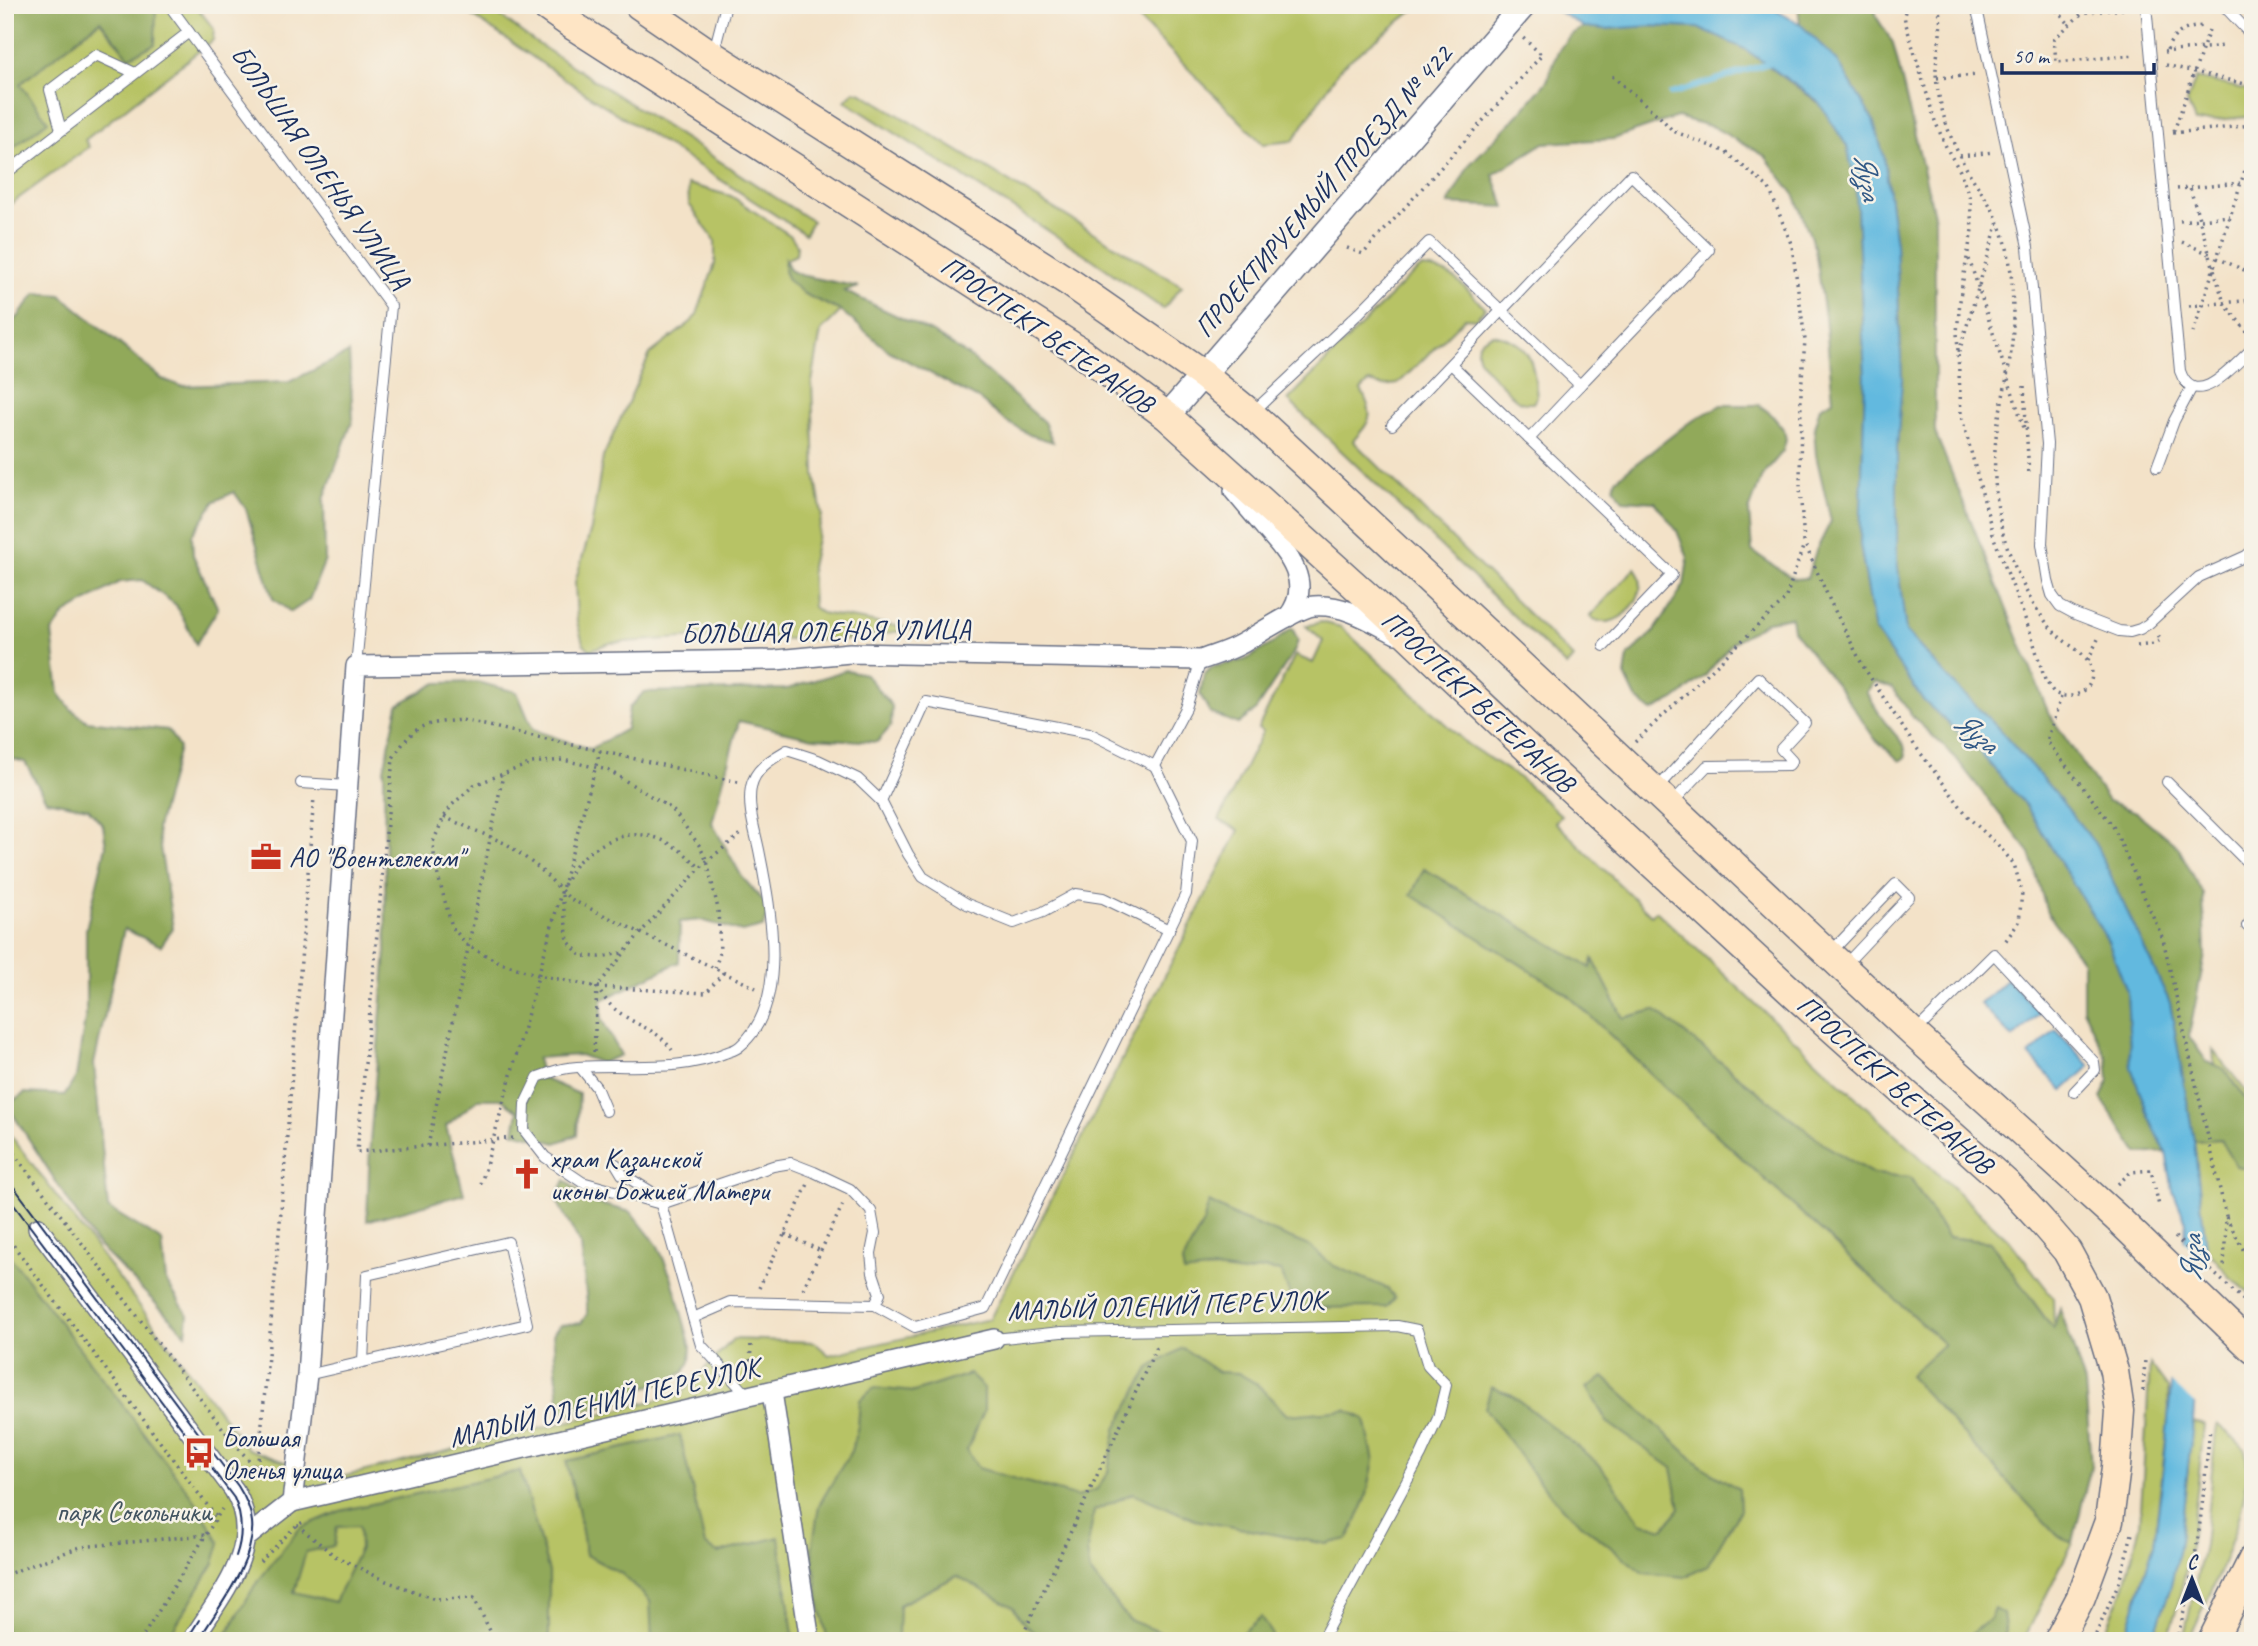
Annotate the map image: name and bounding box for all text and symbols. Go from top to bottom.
scale bar [2002,32,2155,76]
street label: ПРОЕКТИРУЕМЫЙ ПРОЕЗД № 422 [1186,36,1461,344]
street label: БОЛЬШАЯ ОЛЕНЬЯ УЛИЦА [223,38,419,297]
text: 50 m [2013,43,2051,69]
water label: Яуза [1845,150,1891,205]
street label: ПРОСПЕКТ ВЕТЕРАНОВ [934,248,1163,423]
street label: ПРОСПЕКТ ВЕТЕРАНОВ [1374,603,1585,802]
street label: БОЛЬШАЯ ОЛЕНЬЯ УЛИЦА [681,611,972,651]
water label: Яуза [1946,702,2008,763]
office icon: АО "Воентелеком" [249,840,283,874]
place label: АО "Воентелеком" [289,840,469,875]
street label: ПРОСПЕКТ ВЕТЕРАНОВ [1790,987,2003,1184]
place label: храм Казанской иконы Божией Матери [550,1141,772,1208]
church icon: храм Казанской иконы Божией Матери [510,1157,544,1191]
water label: Яуза [2172,1232,2210,1283]
street label: МАЛЫЙ ОЛЕНИЙ ПЕРЕУЛОК [1007,1282,1331,1328]
street label: МАЛЫЙ ОЛЕНИЙ ПЕРЕУЛОК [446,1348,768,1455]
place label: Большая Оленья улица [222,1420,344,1487]
bus stop icon: Большая Оленья улица [182,1436,216,1470]
park label: парк Сокольники [56,1494,213,1529]
north arrow [2156,1544,2226,1614]
text: С [2187,1551,2199,1575]

